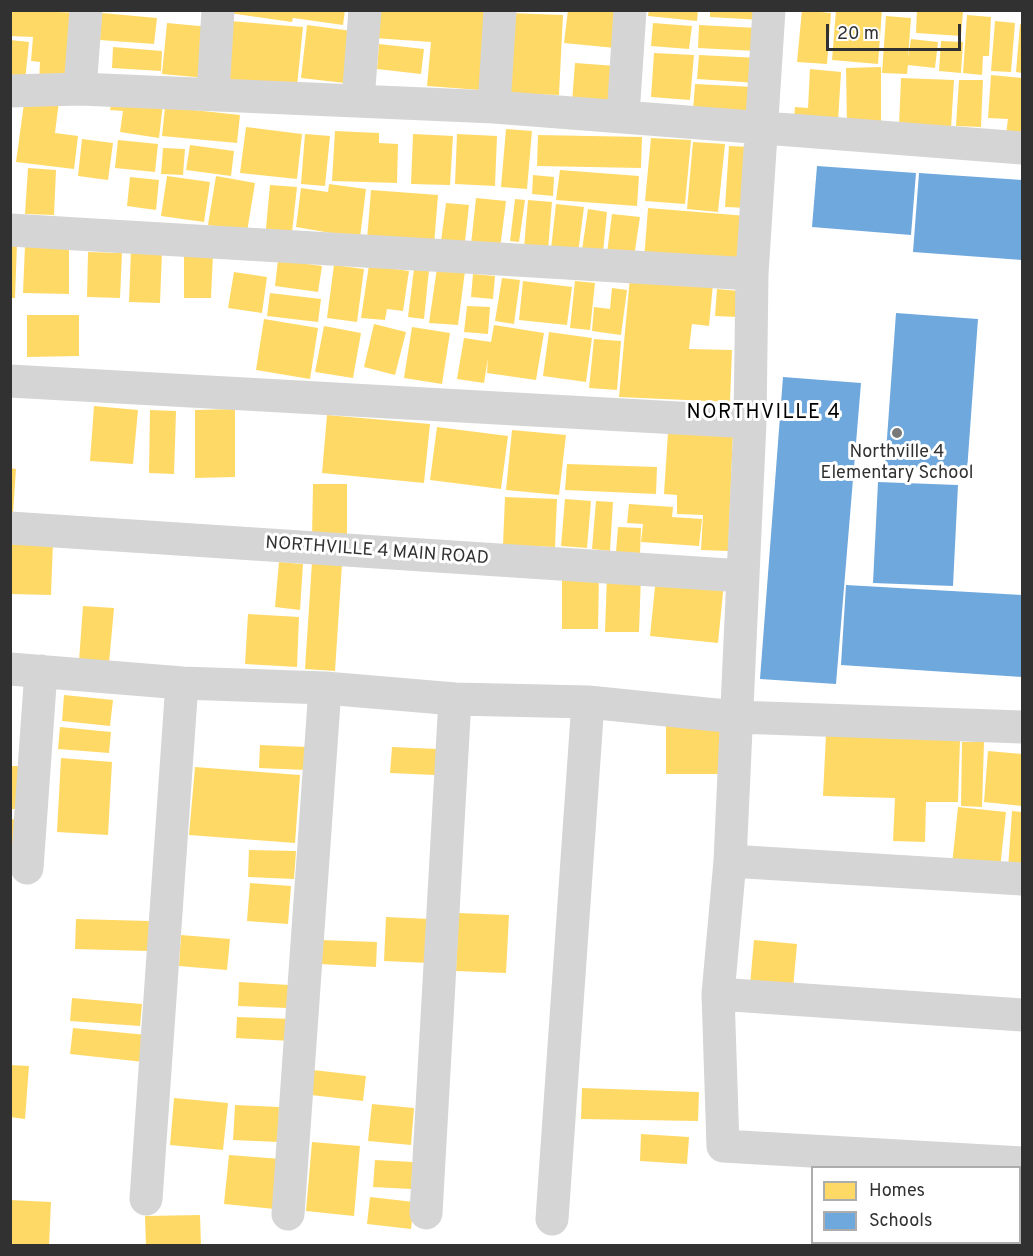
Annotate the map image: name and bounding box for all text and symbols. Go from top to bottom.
scale bar [829,12,964,50]
text: 20 m [837,23,879,46]
district label: NORTHVILLE 4 [686,402,842,426]
marker: Northville 4 Elementary School [890,426,904,440]
place label: Northville 4 Elementary School [821,442,973,484]
street label: NORTHVILLE 4 MAIN ROAD [265,533,489,571]
legend [811,1166,1021,1244]
text: Homes [869,1180,925,1203]
text: Schools [869,1210,932,1233]

